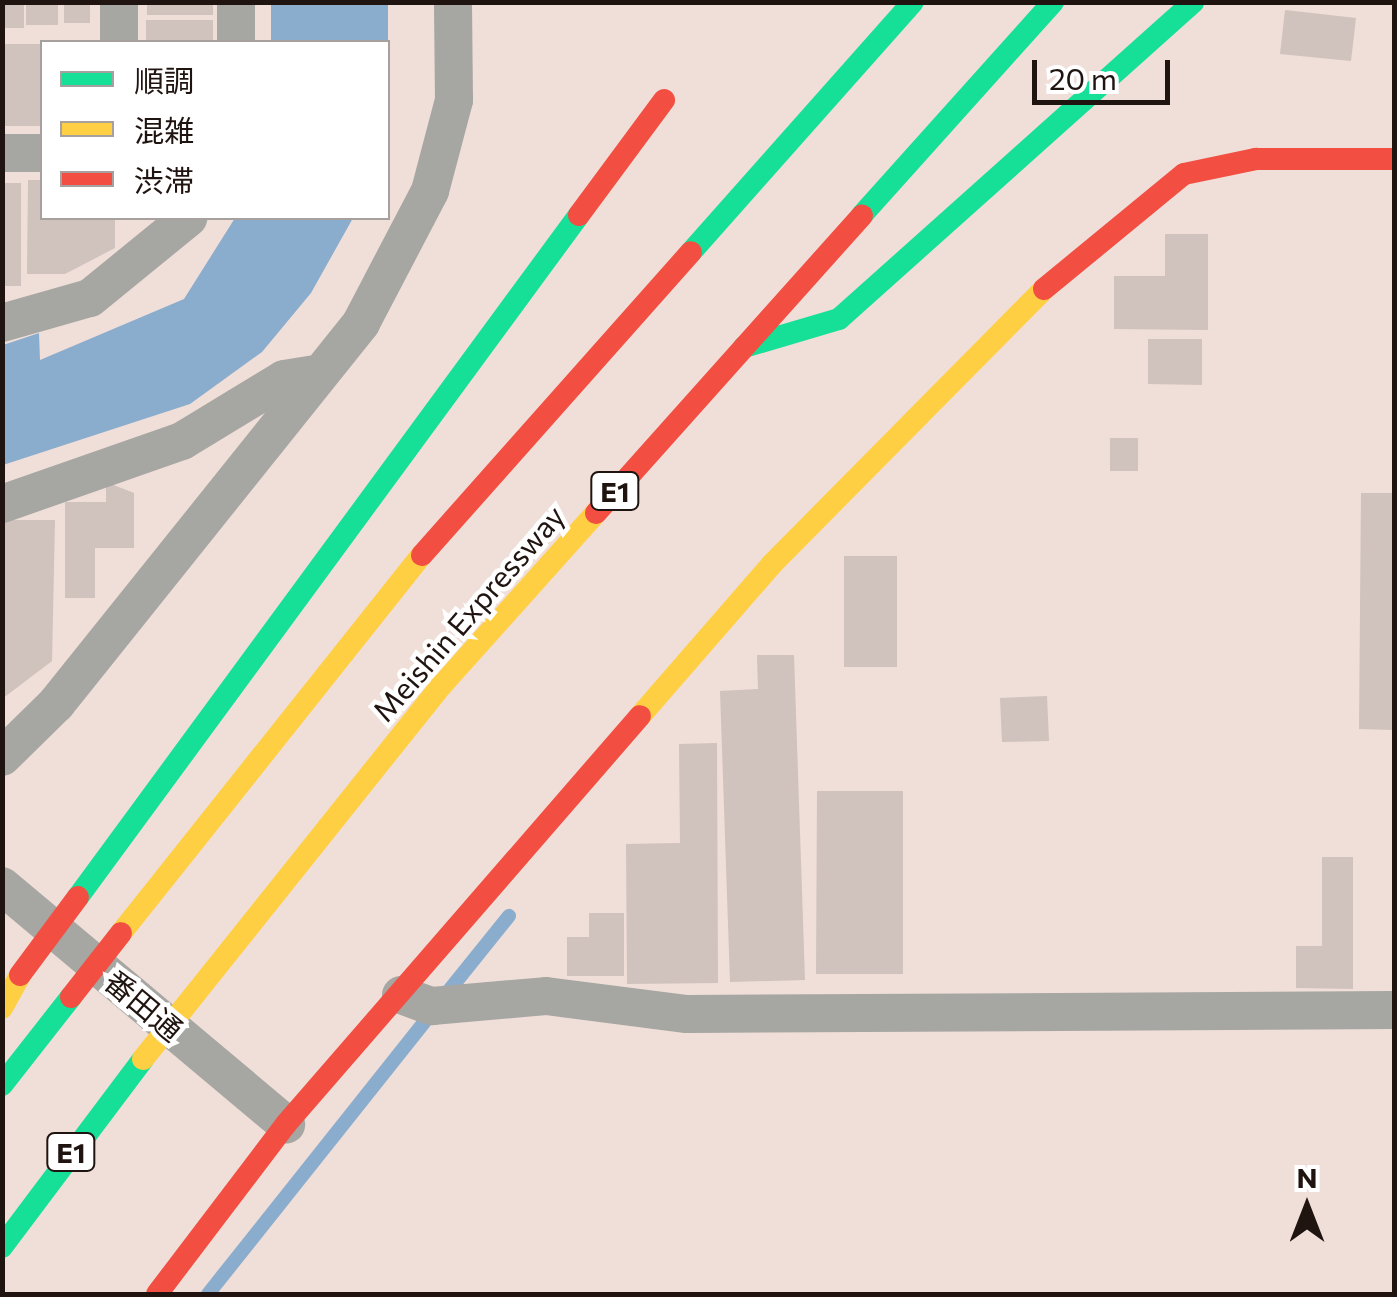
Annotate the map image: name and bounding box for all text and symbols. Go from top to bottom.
legend [40,40,390,220]
scale bar [1037,40,1174,102]
text: 20 m [1049,59,1117,96]
text: 順調 [134,61,194,98]
text: 混雑 [134,111,194,148]
text: 渋滞 [134,161,194,198]
road number: E1 [590,468,640,514]
street label: Meishin Expressway [365,498,571,728]
street label: 番田通 [98,962,190,1048]
road number: E1 [46,1129,96,1175]
north arrow [1257,1157,1357,1257]
text: N [1297,1160,1318,1194]

